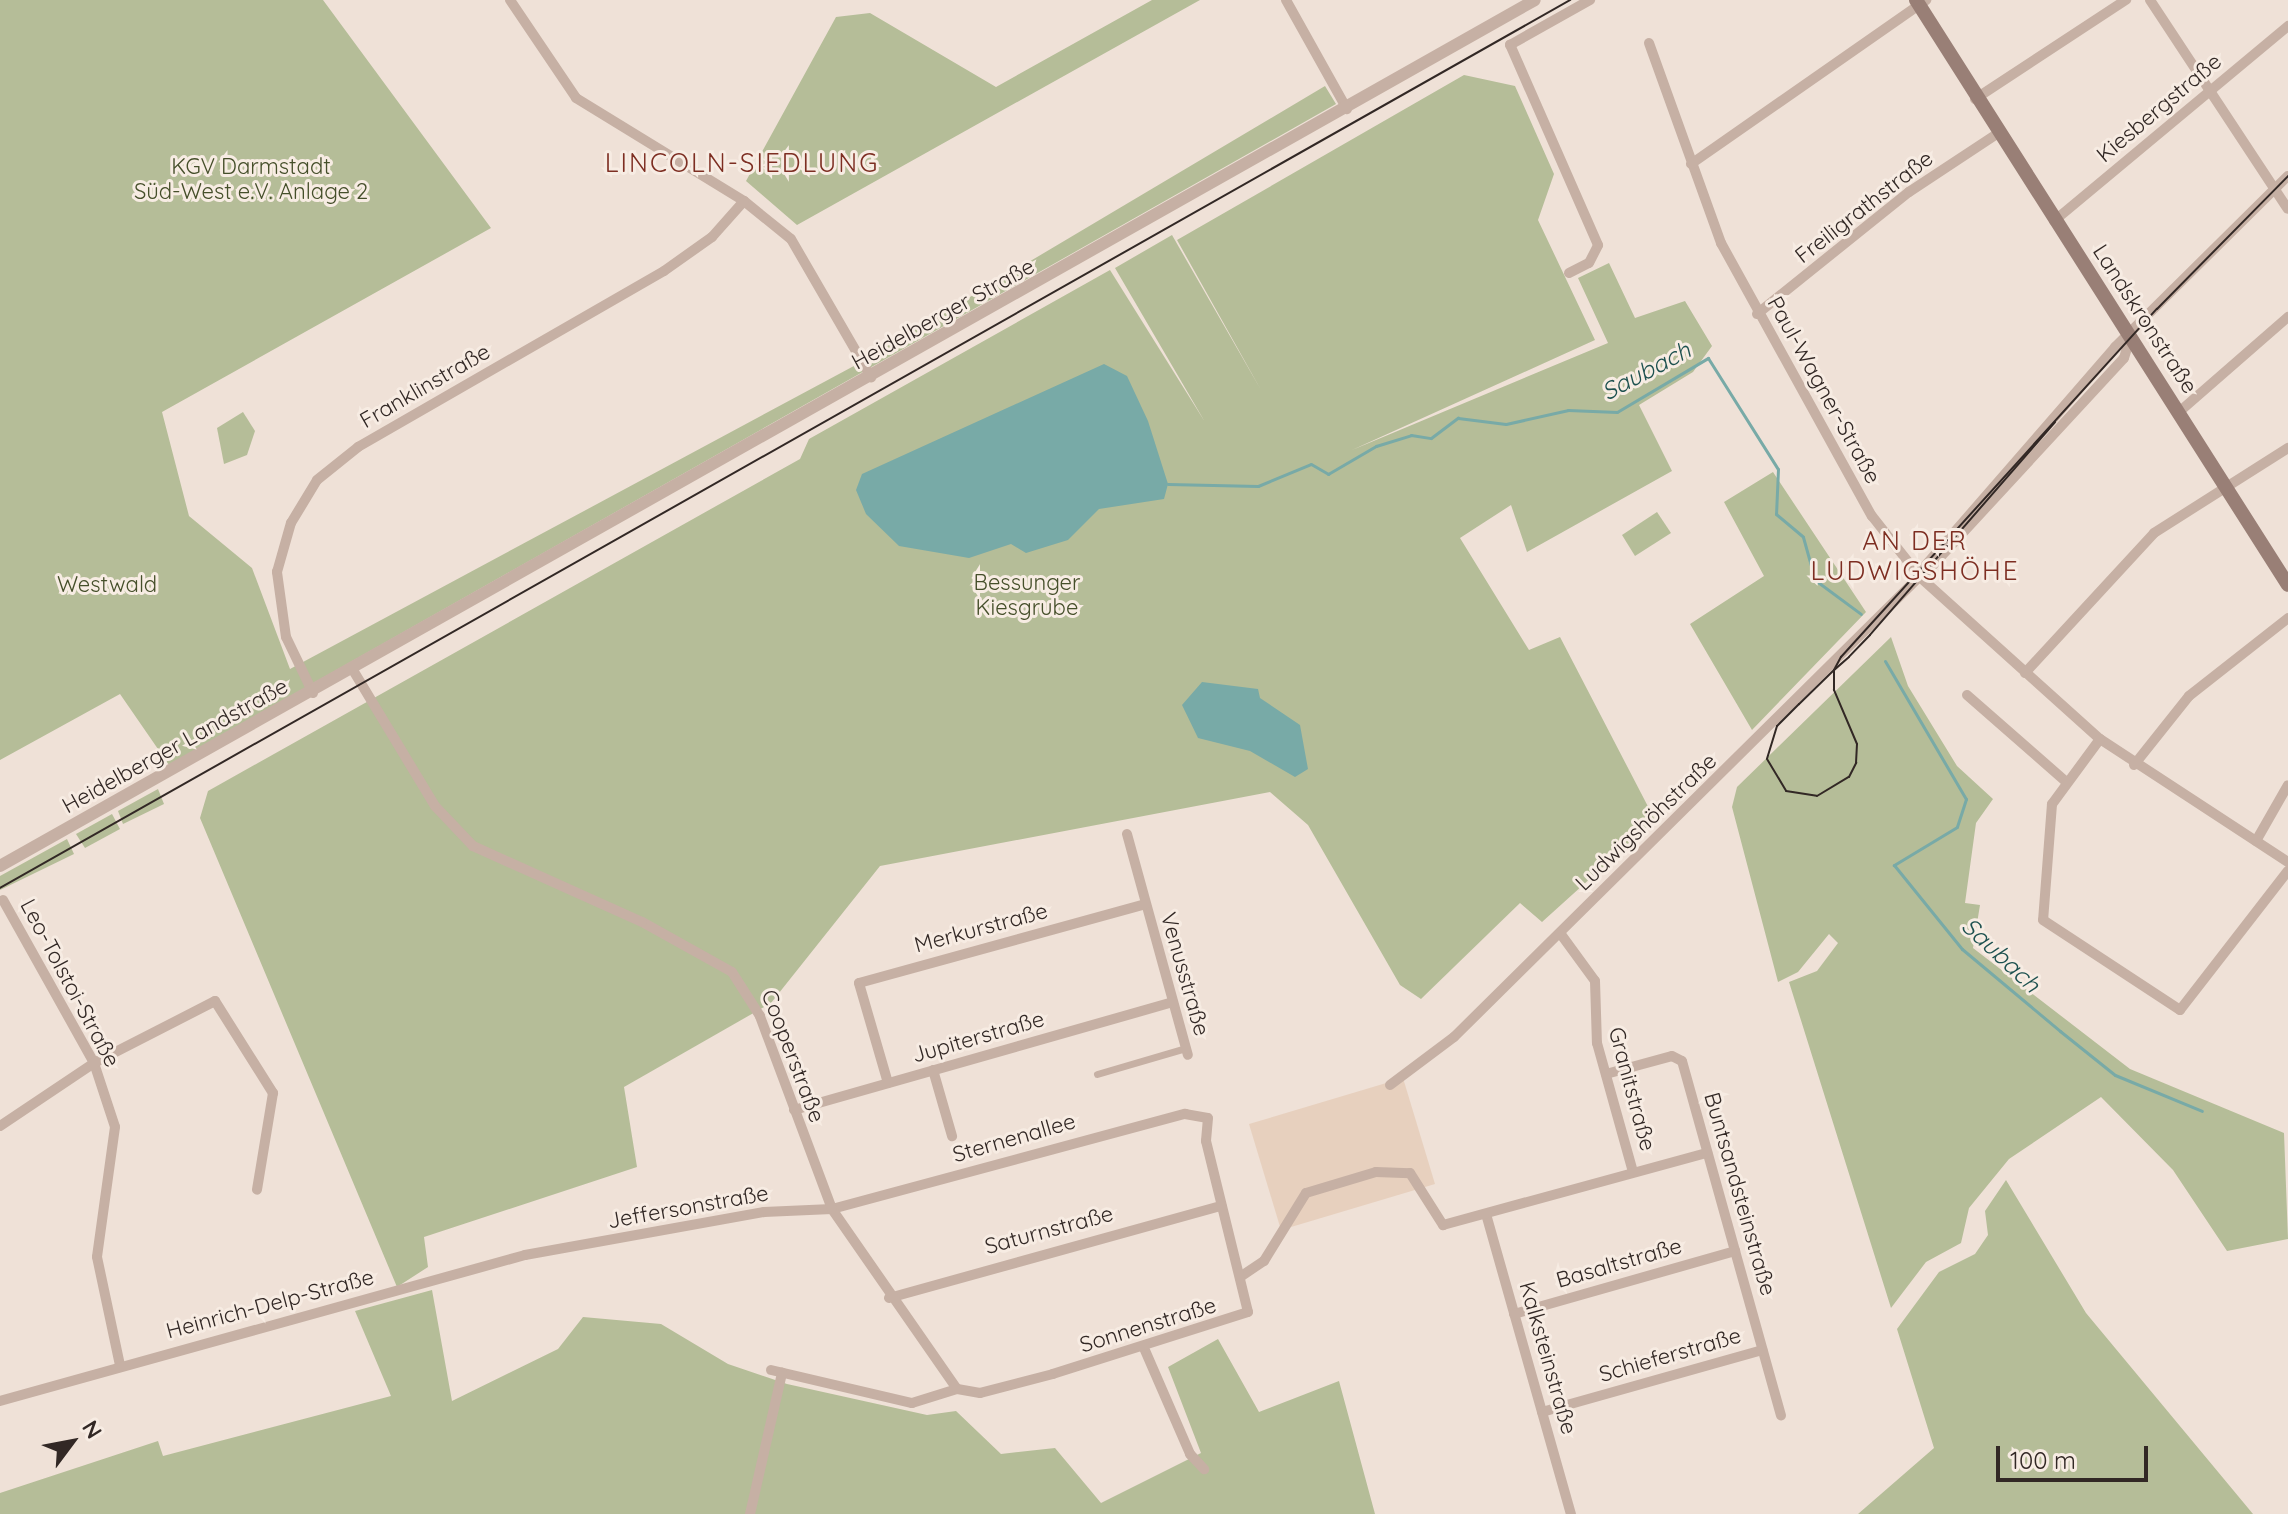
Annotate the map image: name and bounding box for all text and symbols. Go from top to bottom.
street label: Kiesbergstraße [2091,48,2227,168]
street label: Freiligrathstraße [1790,145,1938,269]
district label: LINCOLN-SIEDLUNG [605,147,879,179]
park label: KGV Darmstadt Süd-West e.V. Anlage 2 [134,153,368,204]
street label: Landskronstraße [2087,240,2203,398]
street label: Heidelberger Straße [847,253,1039,375]
street label: Paul-Wagner-Straße [1762,292,1886,488]
water label: Saubach [1597,336,1695,406]
street label: Franklinstraße [355,338,495,434]
district label: AN DER LUDWIGSHÖHE [1811,525,2019,586]
park label: Bessunger Kiesgrube [974,569,1080,620]
park label: Westwald [57,572,157,598]
street label: Heidelberger Landstraße [57,673,293,819]
street label: Ludwigshöhstraße [1570,748,1722,896]
street label: Leo-Tolstoi-Straße [15,895,125,1071]
street label: Merkurstraße [912,898,1050,958]
street label: Venusstraße [1155,909,1215,1039]
water label: Saubach [1956,912,2046,998]
street label: Cooperstraße [756,986,830,1126]
street label: Jupiterstraße [909,1006,1047,1068]
street label: Granitstraße [1603,1024,1661,1154]
street label: Buntsandsteinstraße [1698,1089,1782,1299]
street label: Sternenallee [950,1108,1078,1168]
street label: Jeffersonstraße [605,1180,771,1234]
street label: Saturnstraße [982,1200,1116,1260]
street label: Basaltstraße [1553,1232,1685,1294]
street label: Heinrich-Delp-Straße [163,1264,377,1344]
street label: Kalksteinstraße [1514,1279,1582,1437]
street label: Sonnenstraße [1077,1292,1219,1358]
street label: Schieferstraße [1596,1322,1744,1388]
north arrow [32,1402,112,1482]
text: N [76,1415,109,1444]
scale bar [2000,1430,2152,1480]
text: 100 m [2010,1445,2076,1475]

